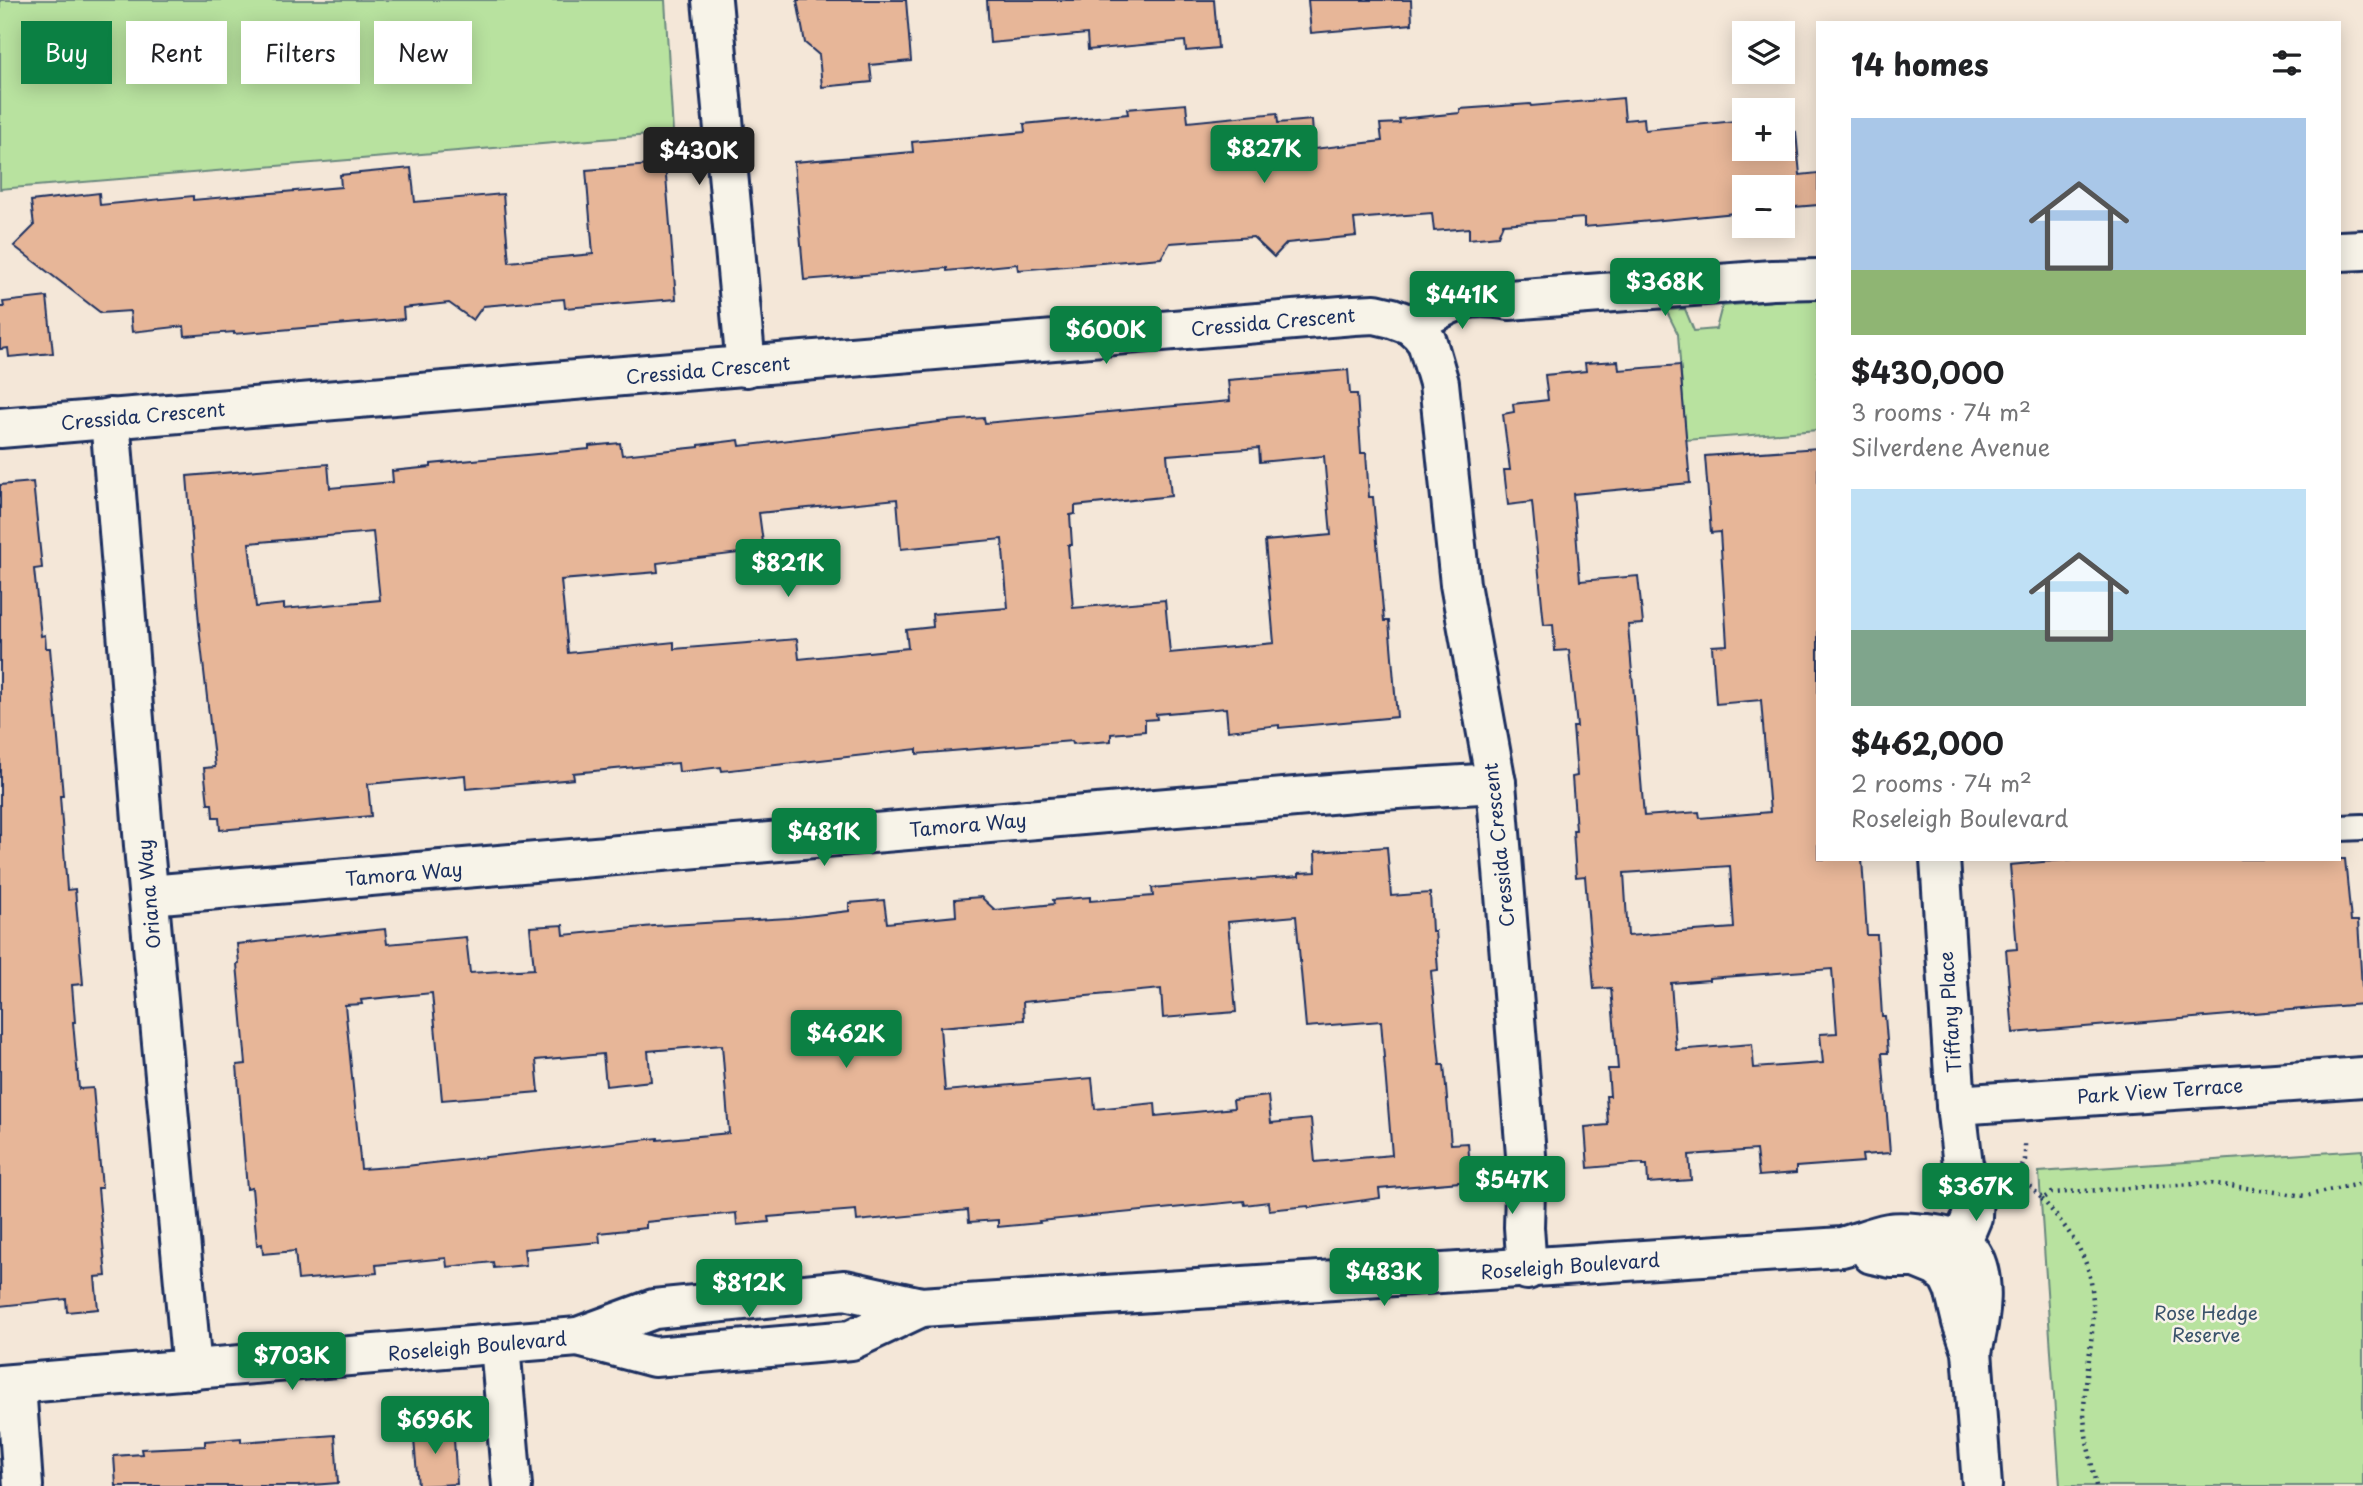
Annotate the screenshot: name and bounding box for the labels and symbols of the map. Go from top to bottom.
pin: $827K [1215,125,1313,185]
pin: $430K [650,128,748,187]
pin: $368K [1616,258,1714,318]
pin: $441K [1413,272,1511,331]
street label: Cressida Crescent [1189,300,1357,342]
pin: $600K [1057,306,1155,366]
street label: Cressida Crescent [624,348,792,390]
street label: Cressida Crescent [59,394,227,436]
pin: $821K [739,540,837,599]
street label: Cressida Crescent [1475,761,1521,929]
street label: Tamora Way [908,805,1028,843]
pin: $481K [775,808,873,868]
street label: Oriana Way [129,838,167,950]
street label: Tamora Way [344,854,464,892]
street label: Tiffany Place [1931,950,1967,1074]
pin: $462K [797,1010,895,1070]
street label: Park View Terrace [2076,1070,2244,1110]
pin: $547K [1463,1156,1561,1216]
pin: $367K [1927,1164,2025,1223]
street label: Roseleigh Boulevard [1479,1245,1661,1285]
pin: $483K [1335,1248,1433,1308]
pin: $812K [700,1260,798,1319]
park label: Rose Hedge Reserve [2154,1298,2258,1348]
street label: Roseleigh Boulevard [386,1323,568,1367]
pin: $703K [243,1332,341,1392]
pin: $696K [386,1396,484,1456]

